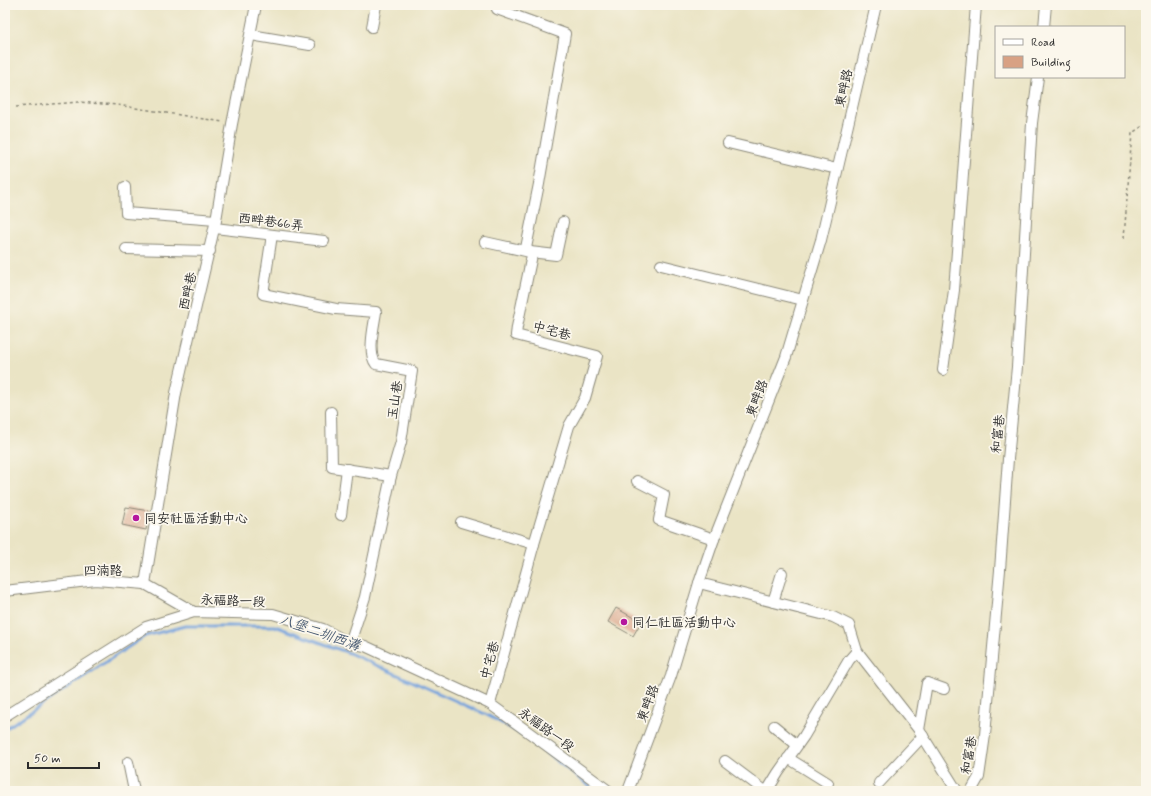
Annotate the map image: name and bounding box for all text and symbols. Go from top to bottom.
legend [995,26,1125,78]
text: Road [1031,35,1055,51]
text: Building [1031,55,1071,72]
street label: 東畔路 [832,67,857,109]
street label: 西畔巷66弄 [237,210,305,235]
street label: 西畔巷 [176,270,201,312]
street label: 中宅巷 [531,318,573,345]
street label: 東畔路 [742,377,772,420]
street label: 玉山巷 [384,380,407,421]
street label: 和富巷 [988,414,1009,454]
place label: 同安社區活動中心 [144,511,248,528]
marker: 同安社區活動中心 [131,513,141,523]
street label: 四湳路 [83,563,123,580]
street label: 永福路一段 [200,592,266,611]
water label: 八堡二圳西溝 [277,611,363,655]
place label: 同仁社區活動中心 [632,615,736,632]
marker: 同仁社區活動中心 [619,617,629,627]
street label: 中宅巷 [477,639,504,681]
street label: 東畔路 [633,682,663,725]
street label: 永福路一段 [515,704,577,756]
street label: 和富巷 [958,735,981,776]
scale bar [28,744,99,770]
text: 50 m [34,751,61,767]

